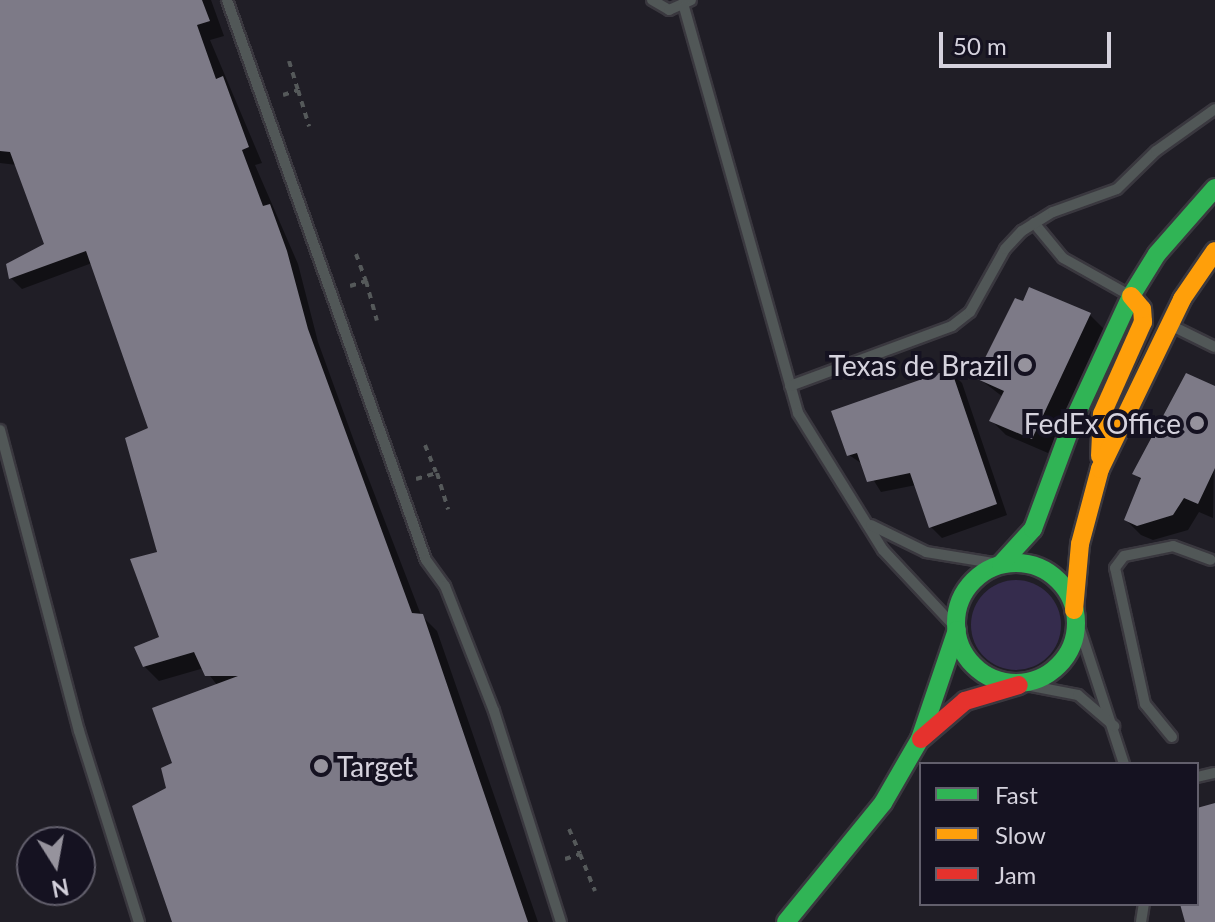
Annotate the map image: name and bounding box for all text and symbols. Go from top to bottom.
scale bar [943,16,1115,66]
text: 50 m [953,31,1007,60]
place label: Texas de Brazil [829,348,1009,382]
marker: Texas de Brazil [1016,356,1034,374]
place label: FedEx Office [1024,406,1181,440]
marker: FedEx Office [1188,414,1206,432]
place label: Target [337,749,413,783]
marker: Target [312,757,330,775]
legend [919,762,1199,906]
text: Fast [995,780,1038,809]
text: Slow [995,820,1046,849]
north arrow [16,826,96,906]
text: Jam [995,860,1036,889]
text: N [49,873,71,903]

